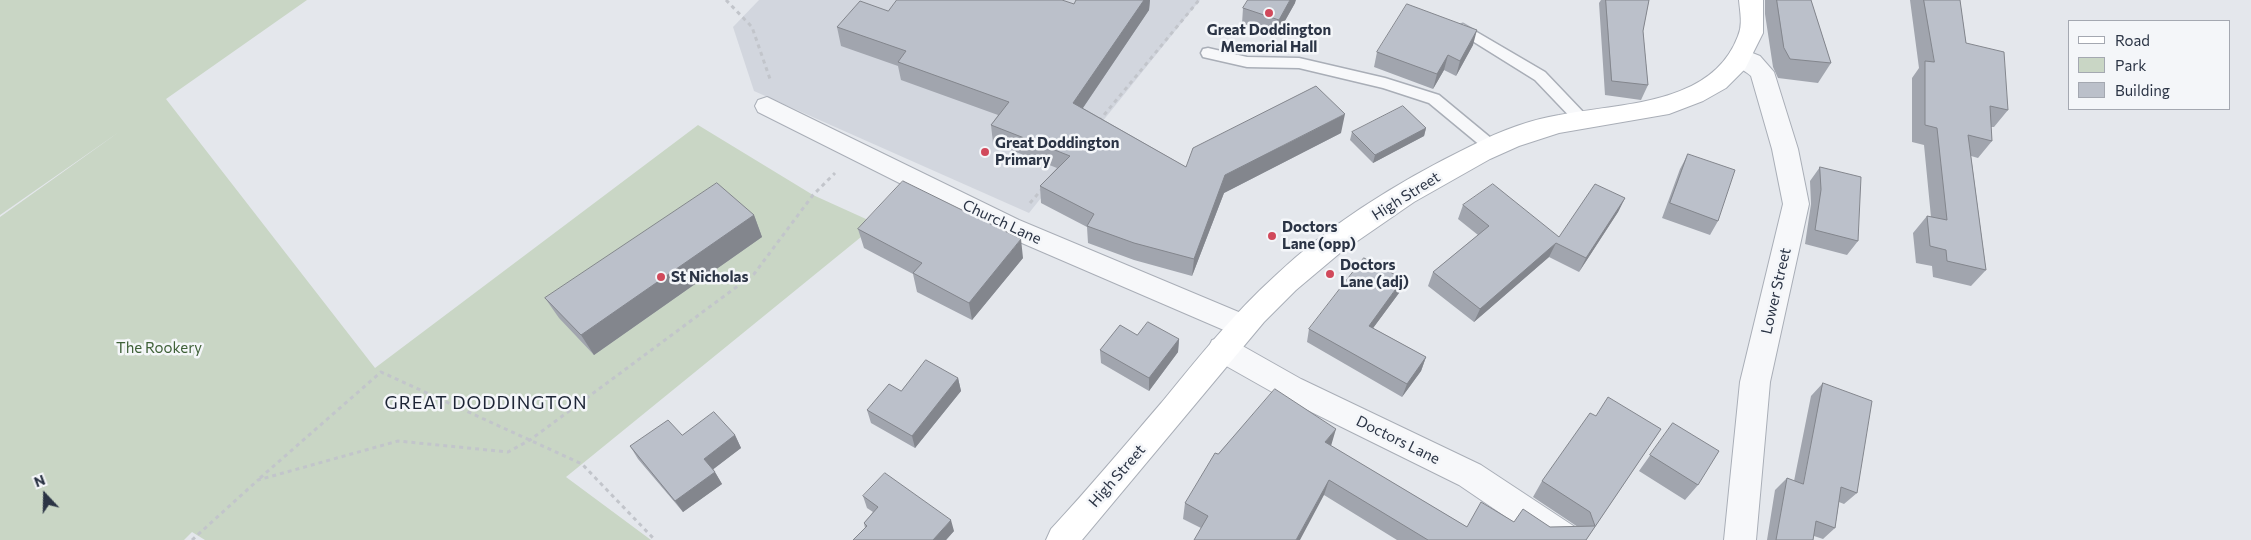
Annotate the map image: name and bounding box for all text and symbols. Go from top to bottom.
marker: Great Doddington Memorial Hall [1263,7,1275,19]
legend [2068,20,2231,110]
place label: Great Doddington Memorial Hall [1207,21,1331,56]
text: Road [2115,31,2150,49]
text: Park [2115,56,2146,74]
text: Building [2115,81,2170,99]
place label: Great Doddington Primary [995,134,1119,169]
marker: Great Doddington Primary [979,146,991,158]
street label: High Street [1369,168,1443,224]
street label: Church Lane [960,196,1044,248]
place label: Doctors Lane (opp) [1282,218,1356,253]
marker: Doctors Lane (opp) [1266,230,1278,242]
street label: Lower Street [1757,246,1795,336]
place label: Doctors Lane (adj) [1340,256,1409,291]
place label: St Nicholas [671,268,748,286]
marker: Doctors Lane (adj) [1324,268,1336,280]
marker: St Nicholas [655,271,667,283]
park label: The Rookery [116,339,202,357]
district label: GREAT DODDINGTON [382,392,590,414]
street label: Doctors Lane [1353,412,1443,468]
street label: High Street [1085,441,1149,511]
north arrow [20,470,70,520]
text: N [31,471,47,490]

